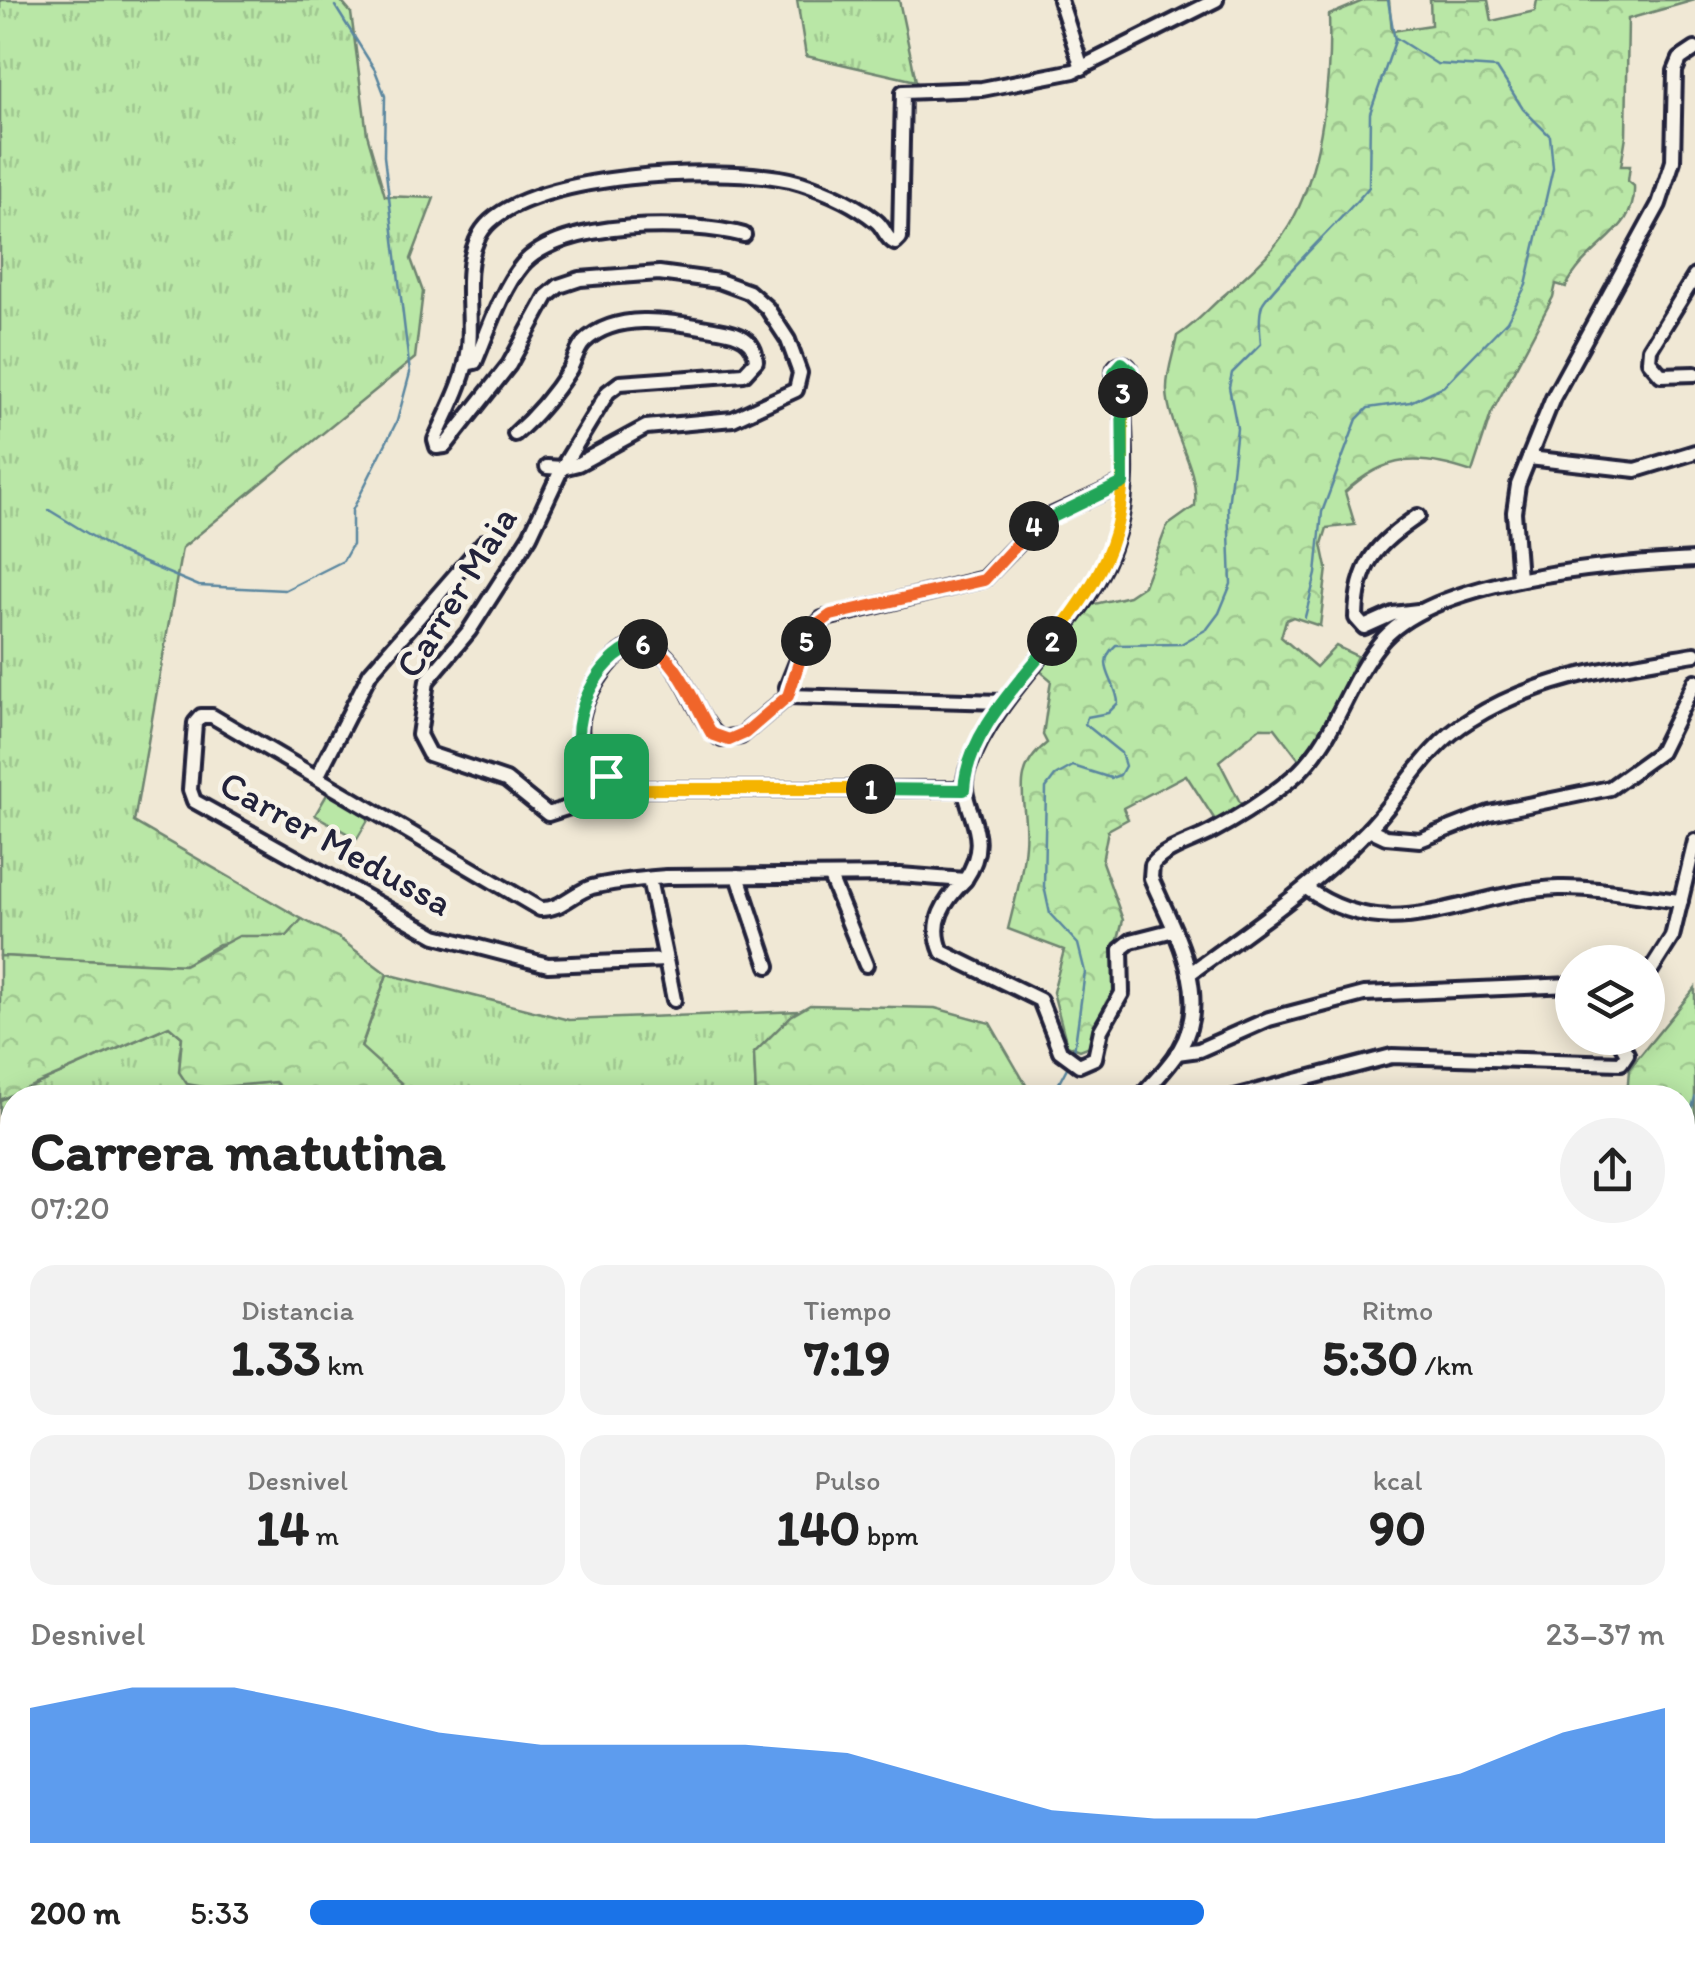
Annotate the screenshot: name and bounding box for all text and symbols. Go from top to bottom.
pin: 3 [1098,368,1148,418]
text: 3 [1115,376,1131,410]
street label: Carrer Maia [385,498,527,686]
pin: 4 [1009,501,1059,551]
text: 4 [1026,509,1042,543]
pin: 5 [781,616,831,666]
pin: 2 [1027,616,1077,666]
pin: 6 [618,619,668,669]
text: 5 [799,624,813,658]
text: 2 [1045,624,1059,658]
text: 6 [636,627,650,661]
pin [564,734,649,819]
icon: arrive [579,749,634,804]
street label: Carrer Medussa [212,760,460,926]
pin: 1 [846,764,896,814]
text: 1 [865,772,878,806]
map controls [1555,945,1665,1055]
button: layers [1555,945,1665,1055]
text: Carrera matutina [30,1118,445,1184]
button: share [1560,1118,1665,1223]
text: 07:20 [30,1189,110,1227]
text: Distancia [241,1293,354,1327]
text: Tiempo [804,1293,891,1327]
text: Ritmo [1362,1293,1433,1327]
text: 1.33 [231,1327,321,1388]
text: 7:19 [804,1327,891,1388]
text: 5:30 [1322,1327,1418,1388]
text: km [321,1348,364,1382]
text: /km [1418,1348,1473,1382]
text: Desnivel [247,1463,348,1497]
text: Pulso [814,1463,881,1497]
text: kcal [1373,1463,1422,1497]
text: 14 [256,1497,309,1558]
text: 140 [776,1497,860,1558]
text: 90 [1369,1497,1426,1558]
text: m [309,1518,339,1552]
text: bpm [860,1518,919,1552]
text: Desnivel [30,1615,145,1653]
text: 23–37 m [1545,1615,1665,1653]
text: 200 m [30,1894,120,1932]
text: 5:33 [190,1894,250,1932]

